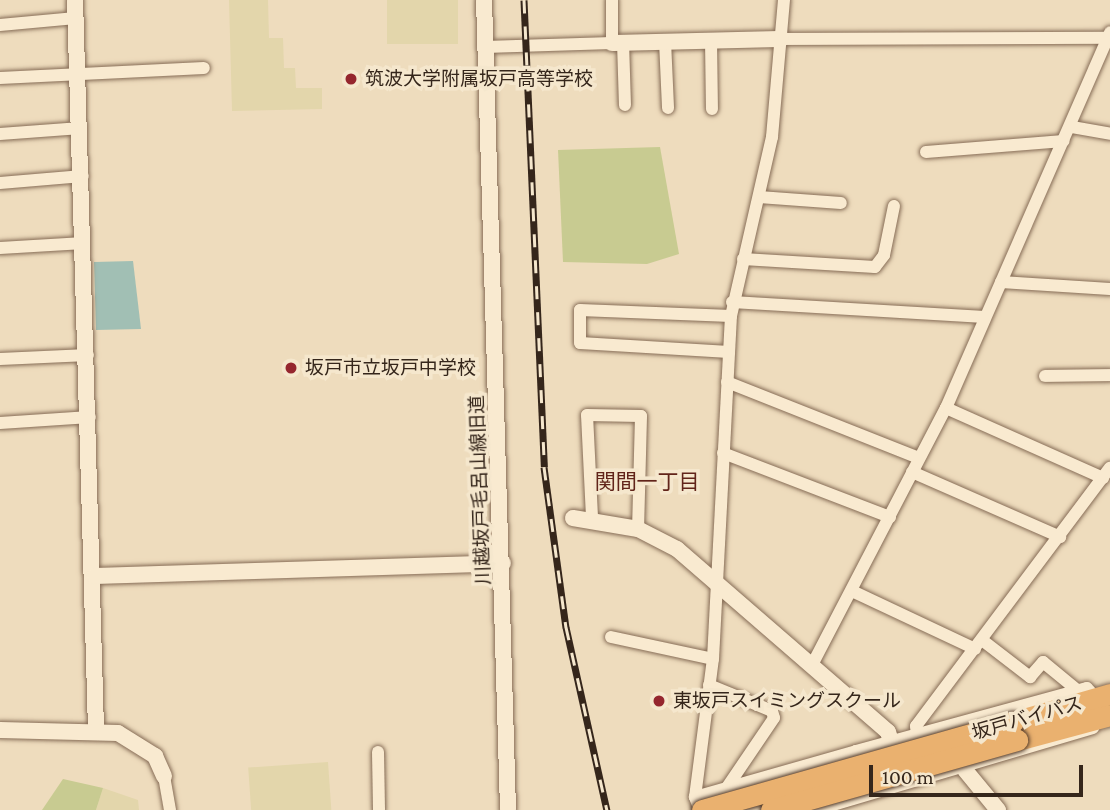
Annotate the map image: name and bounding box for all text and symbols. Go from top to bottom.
place label: 筑波大学附属坂戸高等学校 [365,68,593,90]
marker: 筑波大学附属坂戸高等学校 [343,71,359,87]
place label: 坂戸市立坂戸中学校 [305,357,476,379]
marker: 坂戸市立坂戸中学校 [283,360,299,376]
street label: 川越坂戸毛呂山線旧道 [465,395,495,585]
district label: 関間一丁目 [595,469,699,495]
place label: 東坂戸スイミングスクール [673,690,901,712]
street label: 坂戸バイパス [969,691,1085,745]
marker: 東坂戸スイミングスクール [651,693,667,709]
scale bar [872,750,1086,794]
text: 100 m [882,765,934,789]

